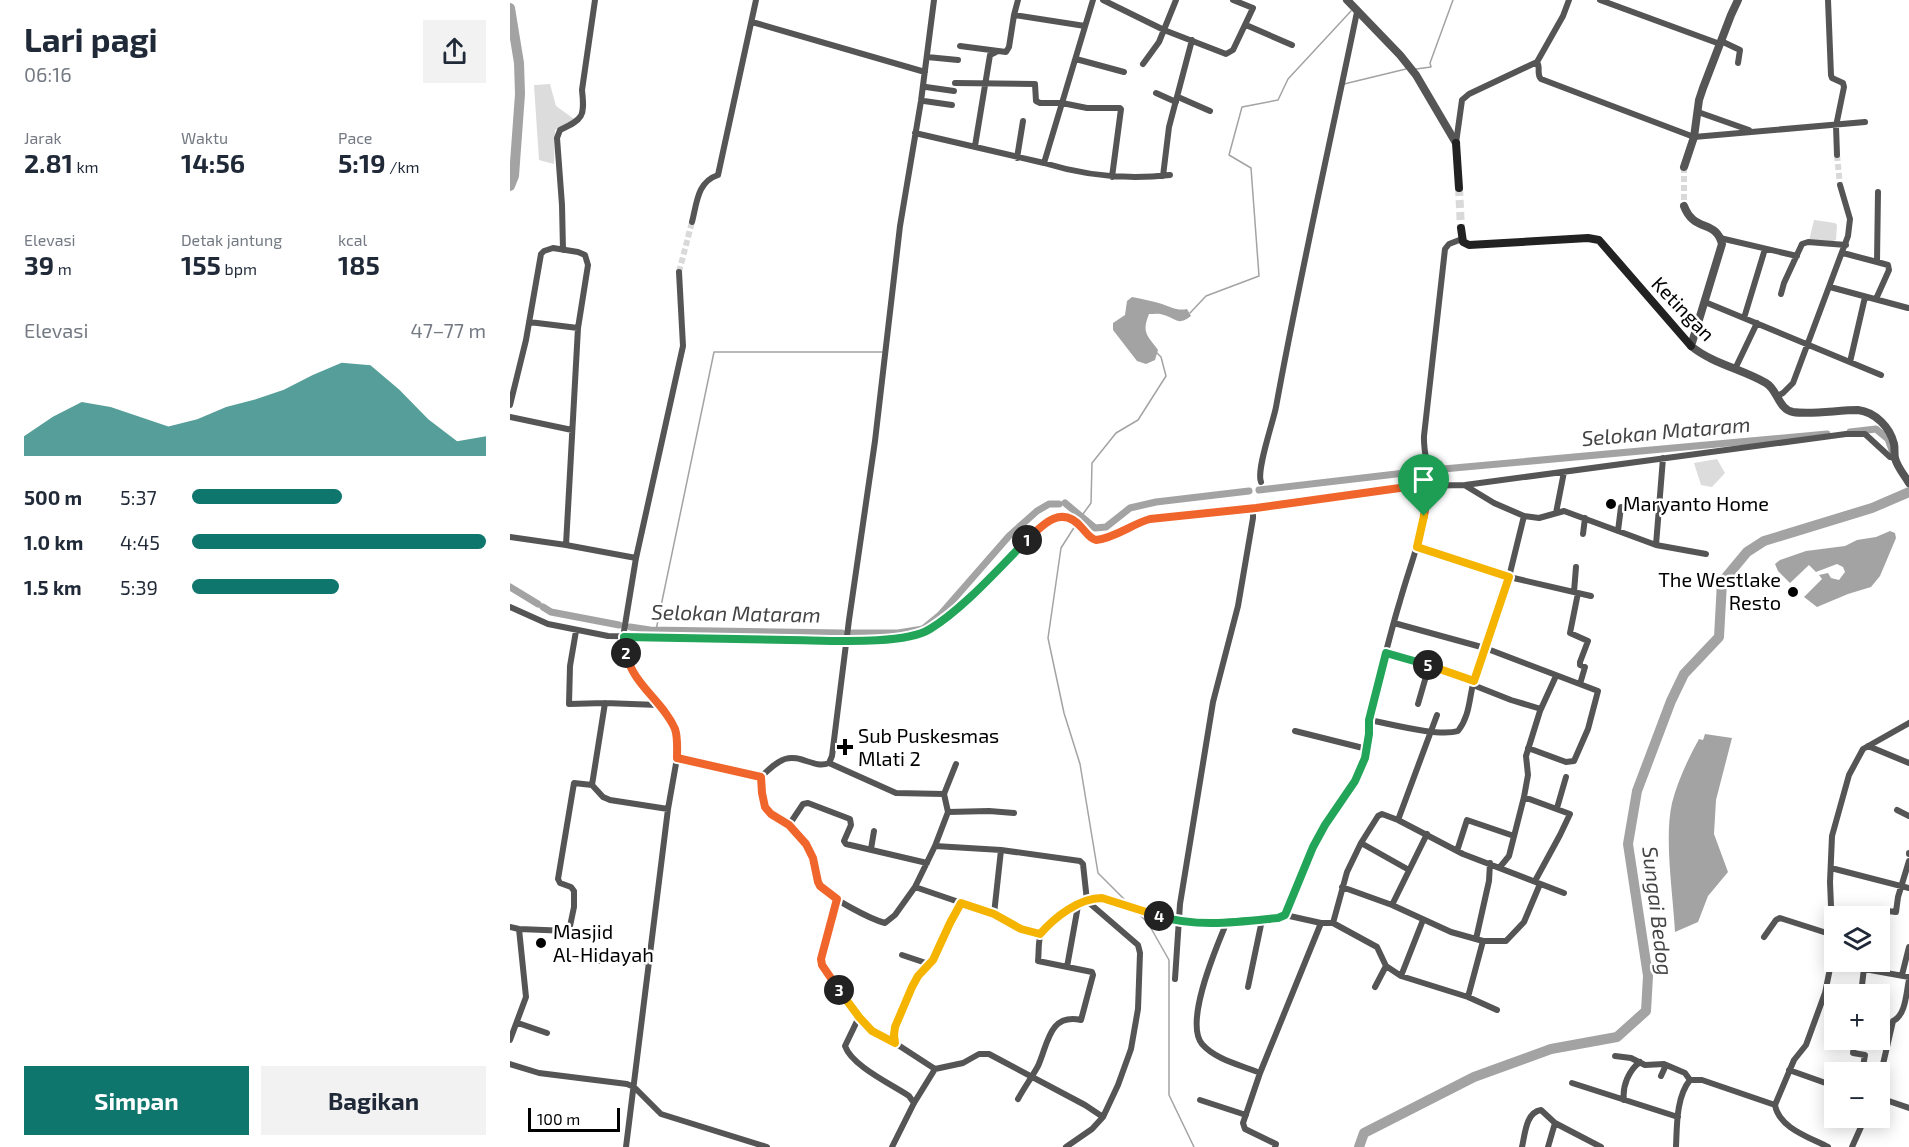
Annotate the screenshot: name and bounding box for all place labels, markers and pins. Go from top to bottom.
pin [1398,454,1449,516]
place label: Maryanto Home [1623,491,1769,515]
marker: Maryanto Home [1604,497,1618,511]
pin: 1 [1012,525,1042,555]
place label: The Westlake Resto [1658,567,1781,614]
marker: The Westlake Resto [1786,585,1800,599]
pin: 2 [611,638,641,668]
pin: 5 [1413,650,1443,680]
place label: Sub Puskesmas Mlati 2 [858,723,999,770]
marker: Sub Puskesmas Mlati 2 [836,738,854,756]
pin: 4 [1144,901,1174,931]
place label: Masjid Al-Hidayah [553,919,654,966]
marker: Masjid Al-Hidayah [534,936,548,950]
pin: 3 [824,975,854,1005]

